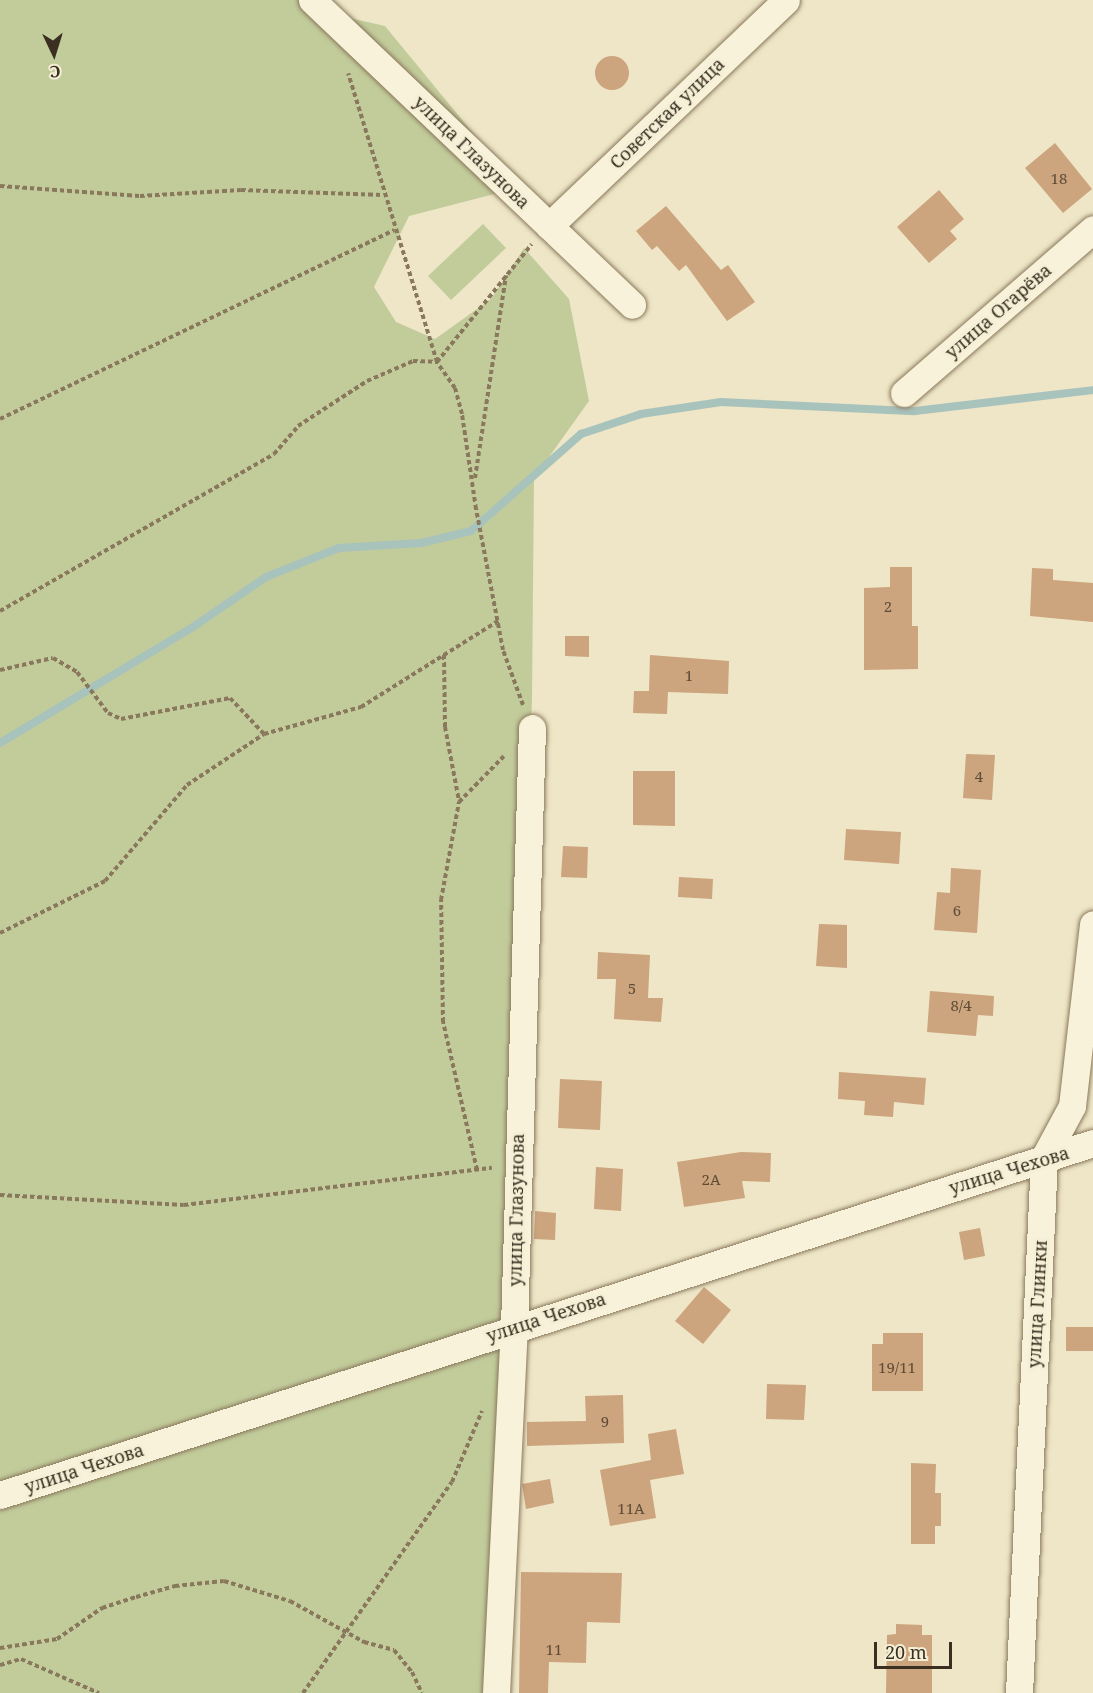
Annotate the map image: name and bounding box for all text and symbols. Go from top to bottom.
north arrow [24,24,84,84]
street label: Советская улица [605,53,729,173]
text: С [49,61,61,83]
street label: улица Глазунова [409,91,535,213]
house number: 18 [1051,170,1067,188]
street label: улица Огарёва [940,259,1056,363]
house number: 2 [884,598,892,616]
house number: 1 [685,667,693,685]
house number: 4 [975,768,983,786]
house number: 6 [953,902,961,920]
house number: 5 [628,980,636,998]
house number: 8/4 [950,997,972,1015]
street label: улица Глазунова [504,1133,528,1287]
street label: улица Чехова [946,1141,1072,1199]
house number: 2А [702,1171,720,1189]
street label: улица Глинки [1023,1239,1051,1369]
street label: улица Чехова [483,1287,609,1347]
house number: 19/11 [878,1359,916,1377]
house number: 9 [601,1413,609,1431]
street label: улица Чехова [21,1438,147,1498]
house number: 11А [617,1500,645,1518]
scale bar [877,1630,955,1668]
text: 20 m [885,1640,927,1664]
house number: 11 [546,1641,562,1659]

